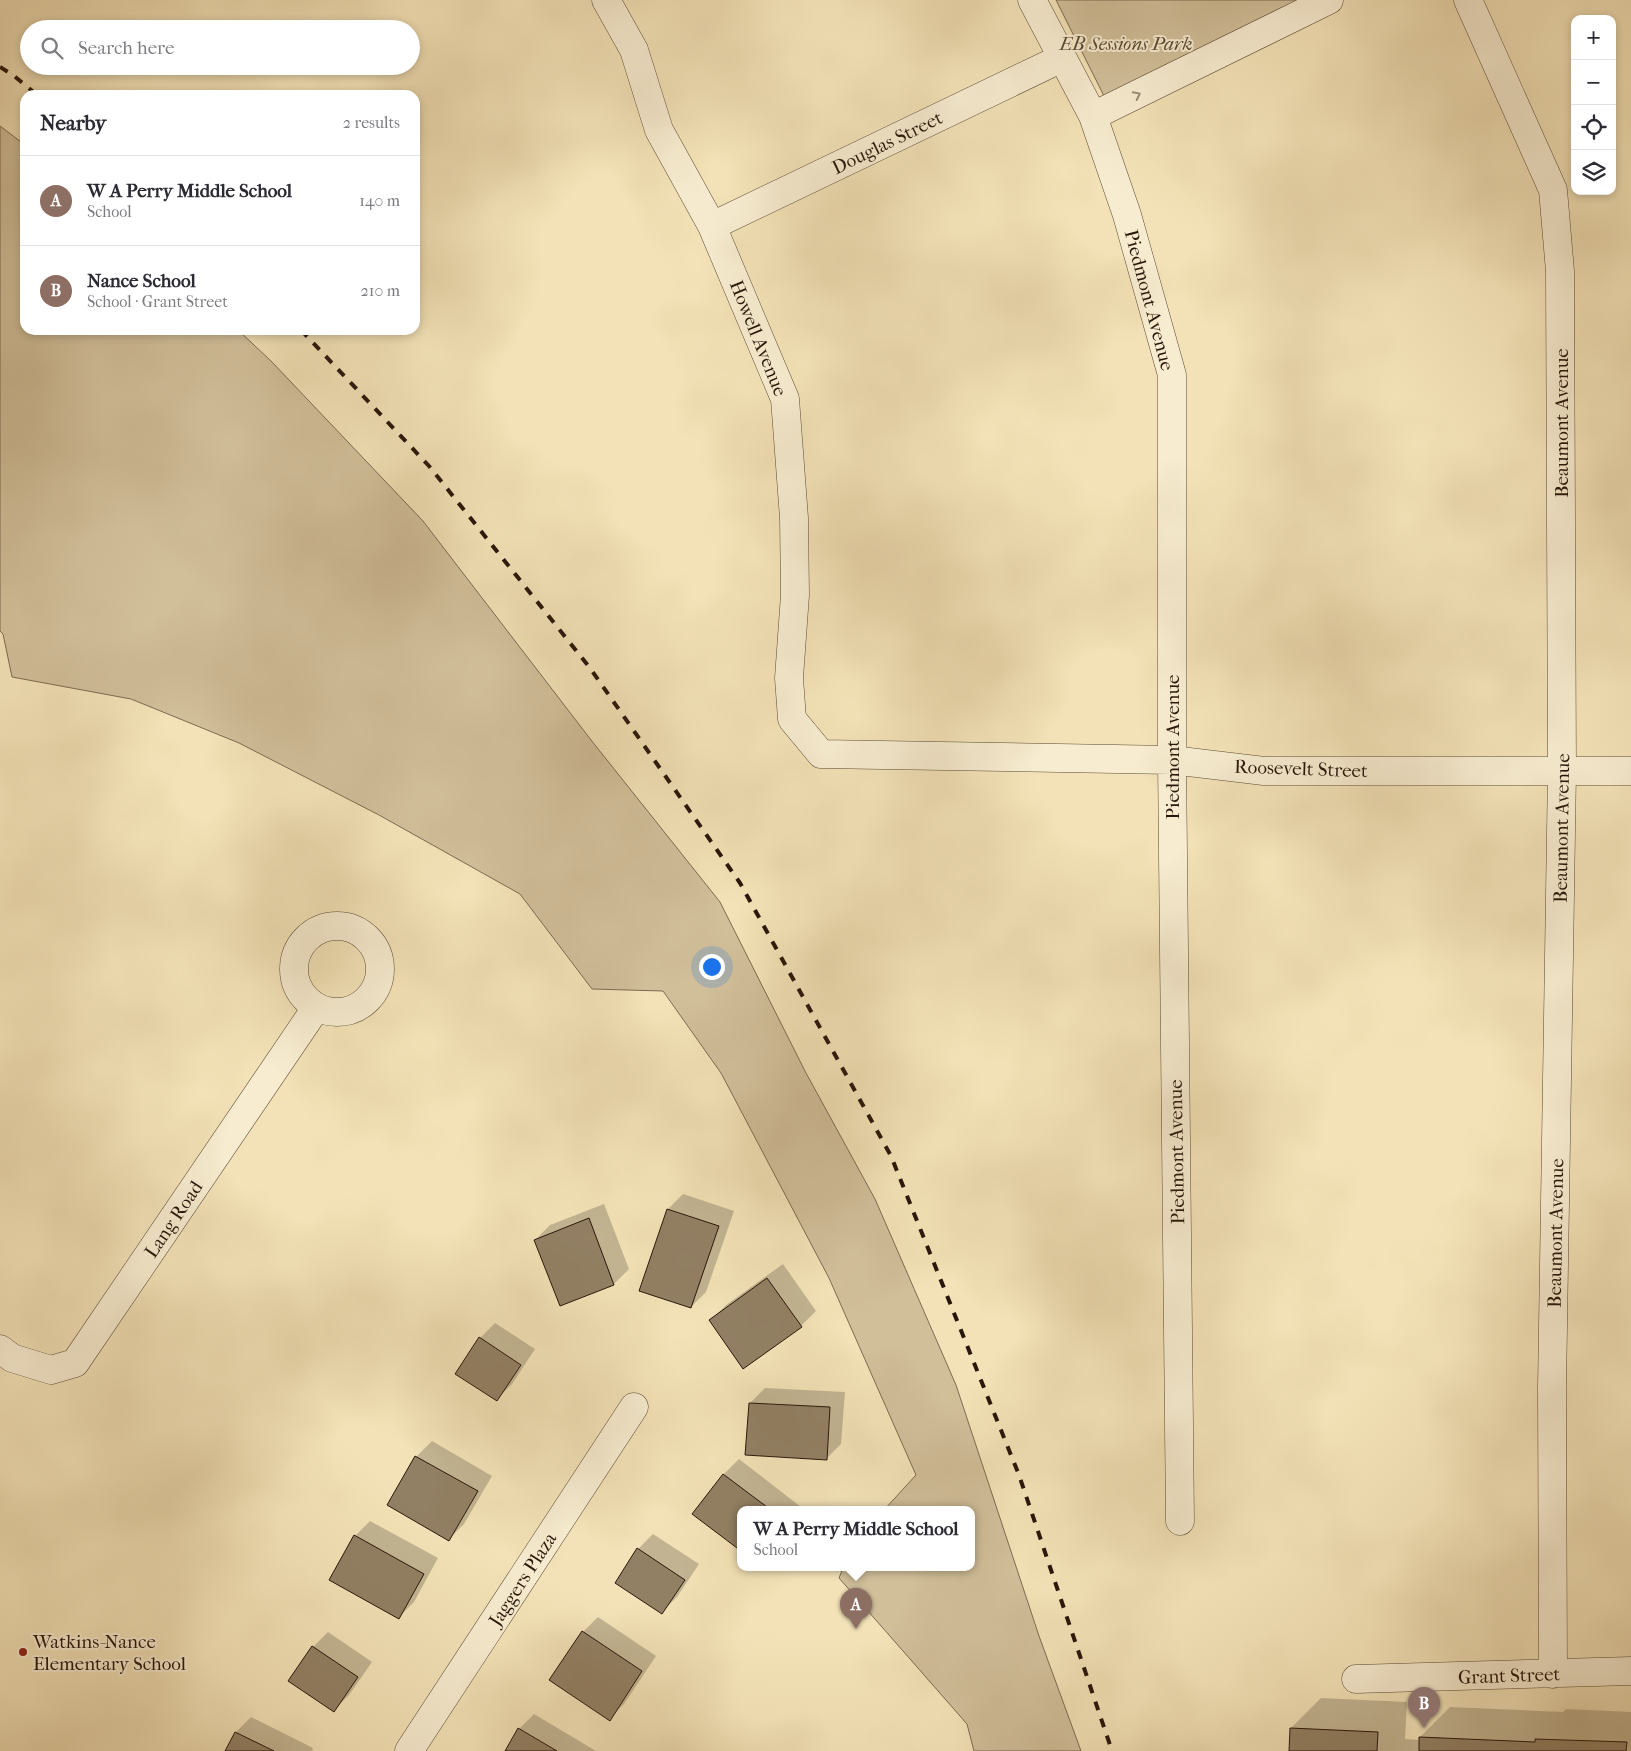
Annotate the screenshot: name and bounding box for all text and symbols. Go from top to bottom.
map controls [1571,15,1616,195]
button: + [1571,15,1616,60]
search box [20,20,420,75]
park label: EB Sessions Park [1059,33,1192,55]
icon: search [38,34,66,62]
text: Search here [78,37,174,59]
button: − [1571,60,1616,105]
one-way arrow [1132,91,1141,101]
button: locate [1571,105,1616,150]
street label: Douglas Street [829,107,946,179]
text: Nearby [40,111,106,135]
text: 2 results [343,113,400,132]
button: layers [1571,150,1616,195]
text: W A Perry Middle School [87,180,292,202]
text: A [51,191,61,210]
text: 140 m [359,191,400,210]
text: School [87,202,132,221]
street label: Piedmont Avenue [1120,227,1178,373]
text: Nance School [87,270,196,292]
street label: Howell Avenue [725,277,791,400]
text: B [51,281,61,300]
text: 210 m [361,281,400,300]
text: School · Grant Street [87,292,228,311]
street label: Beaumont Avenue [1551,348,1573,498]
street label: Piedmont Avenue [1162,675,1184,819]
street label: Beaumont Avenue [1550,753,1574,903]
street label: Roosevelt Street [1234,756,1368,782]
your location [699,954,725,980]
street label: Piedmont Avenue [1165,1079,1189,1225]
street label: Beaumont Avenue [1544,1158,1568,1308]
street label: Lang Road [140,1176,208,1262]
popup [737,1506,975,1571]
text: W A Perry Middle School [753,1518,959,1540]
street label: Jaggers Plaza [483,1528,561,1632]
text: School [753,1540,798,1559]
pin: A [840,1588,872,1629]
place label: Watkins-Nance Elementary School [32,1631,186,1675]
marker: Watkins-Nance Elementary School [17,1646,29,1658]
street label: Grant Street [1458,1663,1561,1689]
pin: B [1408,1687,1440,1728]

